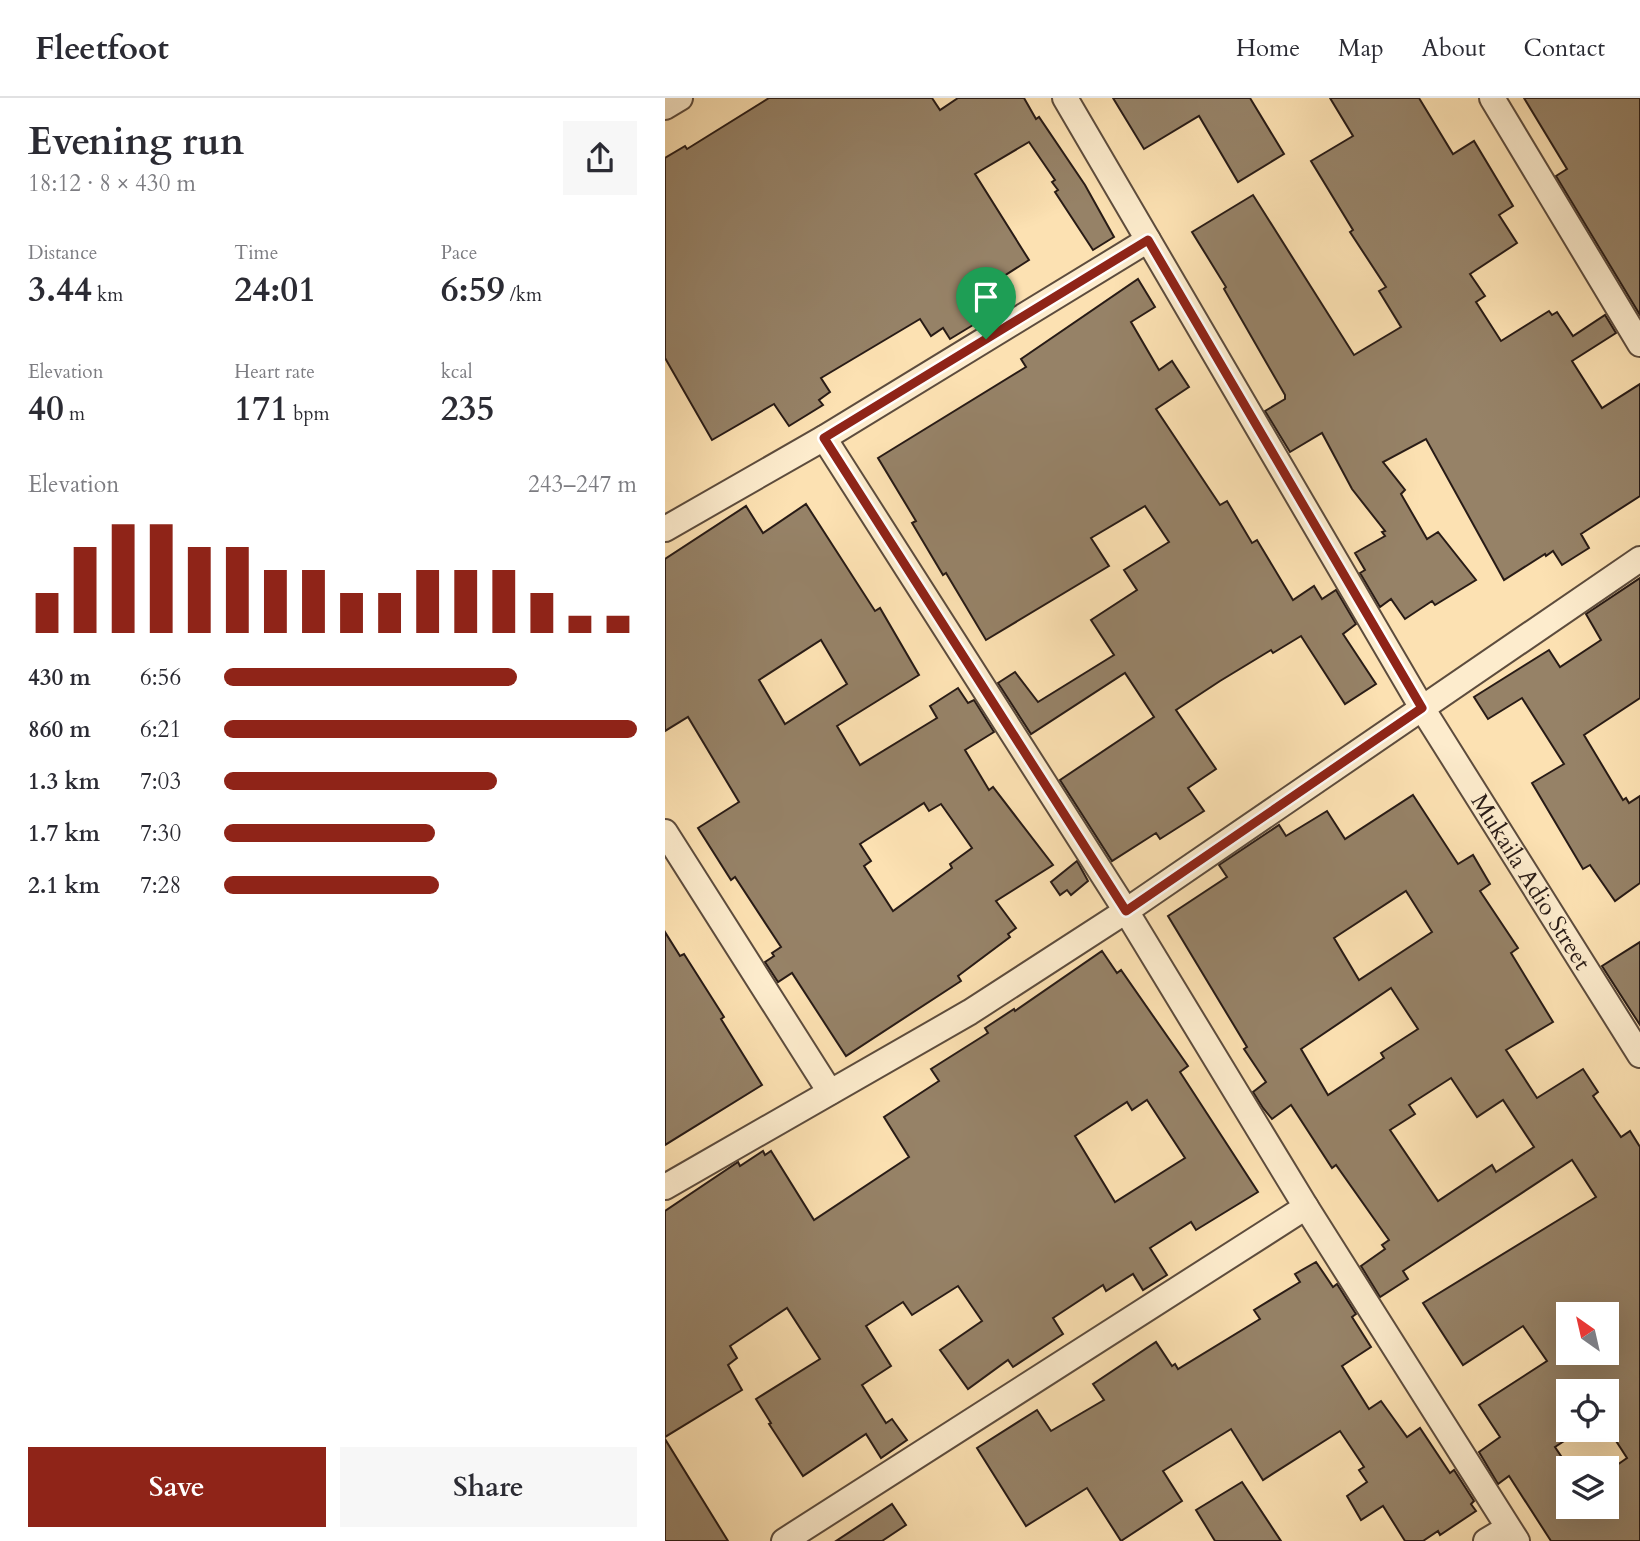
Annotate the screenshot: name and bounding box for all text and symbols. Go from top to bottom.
text: Fleetfoot [35,26,169,71]
text: Home [1236,32,1300,65]
text: Map [1338,32,1384,65]
text: About [1422,32,1486,65]
text: Contact [1524,32,1605,65]
text: Evening run [28,116,244,168]
button: share [563,121,637,195]
text: 18:12 · 8 × 430 m [28,168,196,199]
text: Distance [28,240,97,266]
text: Time [234,240,278,266]
text: Pace [441,240,477,266]
text: 3.44 [28,266,92,314]
text: 24:01 [234,266,316,314]
text: 6:59 [441,266,505,314]
pin [956,267,1016,339]
icon: arrive [967,278,1005,316]
text: km [92,282,123,308]
text: /km [505,282,542,308]
text: Elevation [28,359,103,385]
text: Heart rate [234,359,315,385]
text: kcal [441,359,473,385]
text: 40 [28,385,64,433]
text: 171 [234,385,288,433]
text: 235 [441,385,494,433]
text: m [64,401,85,427]
text: bpm [288,401,330,427]
text: Elevation [28,469,119,500]
text: 243–247 m [528,469,637,500]
text: 430 m [28,662,91,693]
text: 6:56 [140,662,181,693]
text: 860 m [28,714,91,745]
text: 6:21 [140,714,181,745]
text: 1.3 km [28,766,100,797]
text: 7:03 [140,766,181,797]
street label: Mukaila Adio Street [1463,787,1599,977]
text: 1.7 km [28,818,100,849]
text: 7:30 [140,818,181,849]
text: 2.1 km [28,870,100,901]
text: 7:28 [140,870,181,901]
north arrow [1556,1302,1619,1365]
map controls [1556,1302,1619,1519]
button: locate [1556,1379,1619,1442]
button: Save [28,1447,326,1527]
button: Share [340,1447,637,1527]
button: layers [1556,1456,1619,1519]

